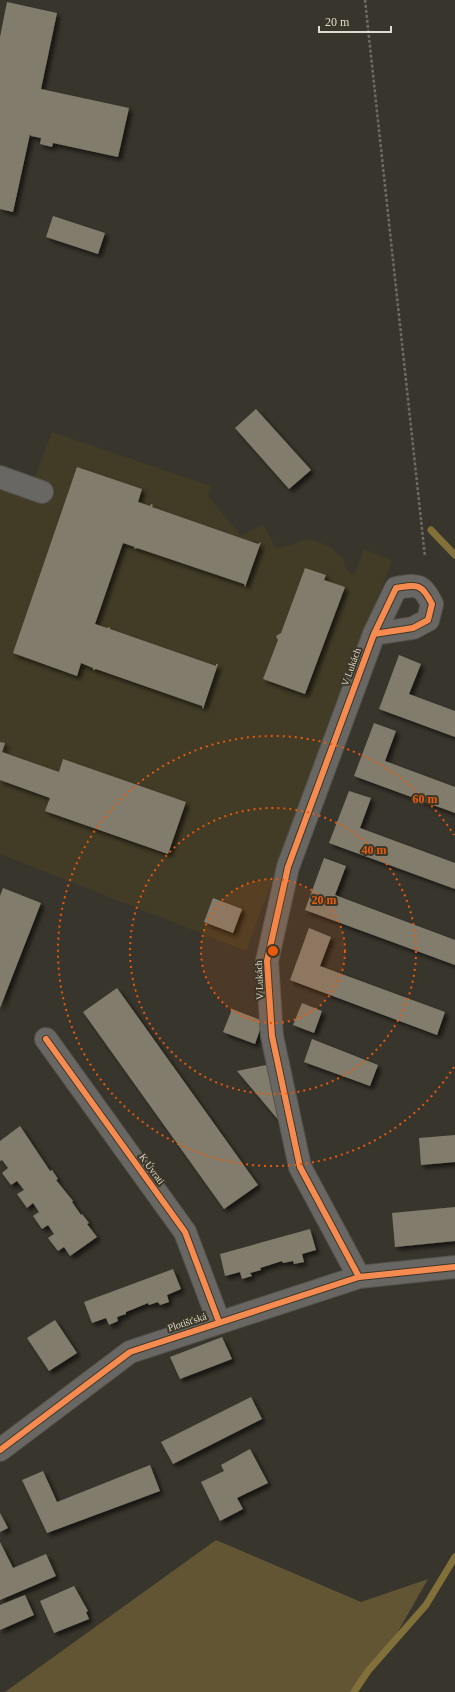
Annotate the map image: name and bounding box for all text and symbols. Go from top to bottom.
scale bar [319,8,391,34]
text: 20 m [325,15,350,29]
street label: V Lukách [339,647,363,687]
text: 60 m [413,792,438,806]
text: 40 m [362,843,387,857]
text: 20 m [312,893,337,907]
centre of rings [266,944,280,958]
street label: V Lukách [253,960,265,1000]
street label: K Úvrati [137,1151,167,1187]
street label: Plotišťská [166,1310,208,1333]

